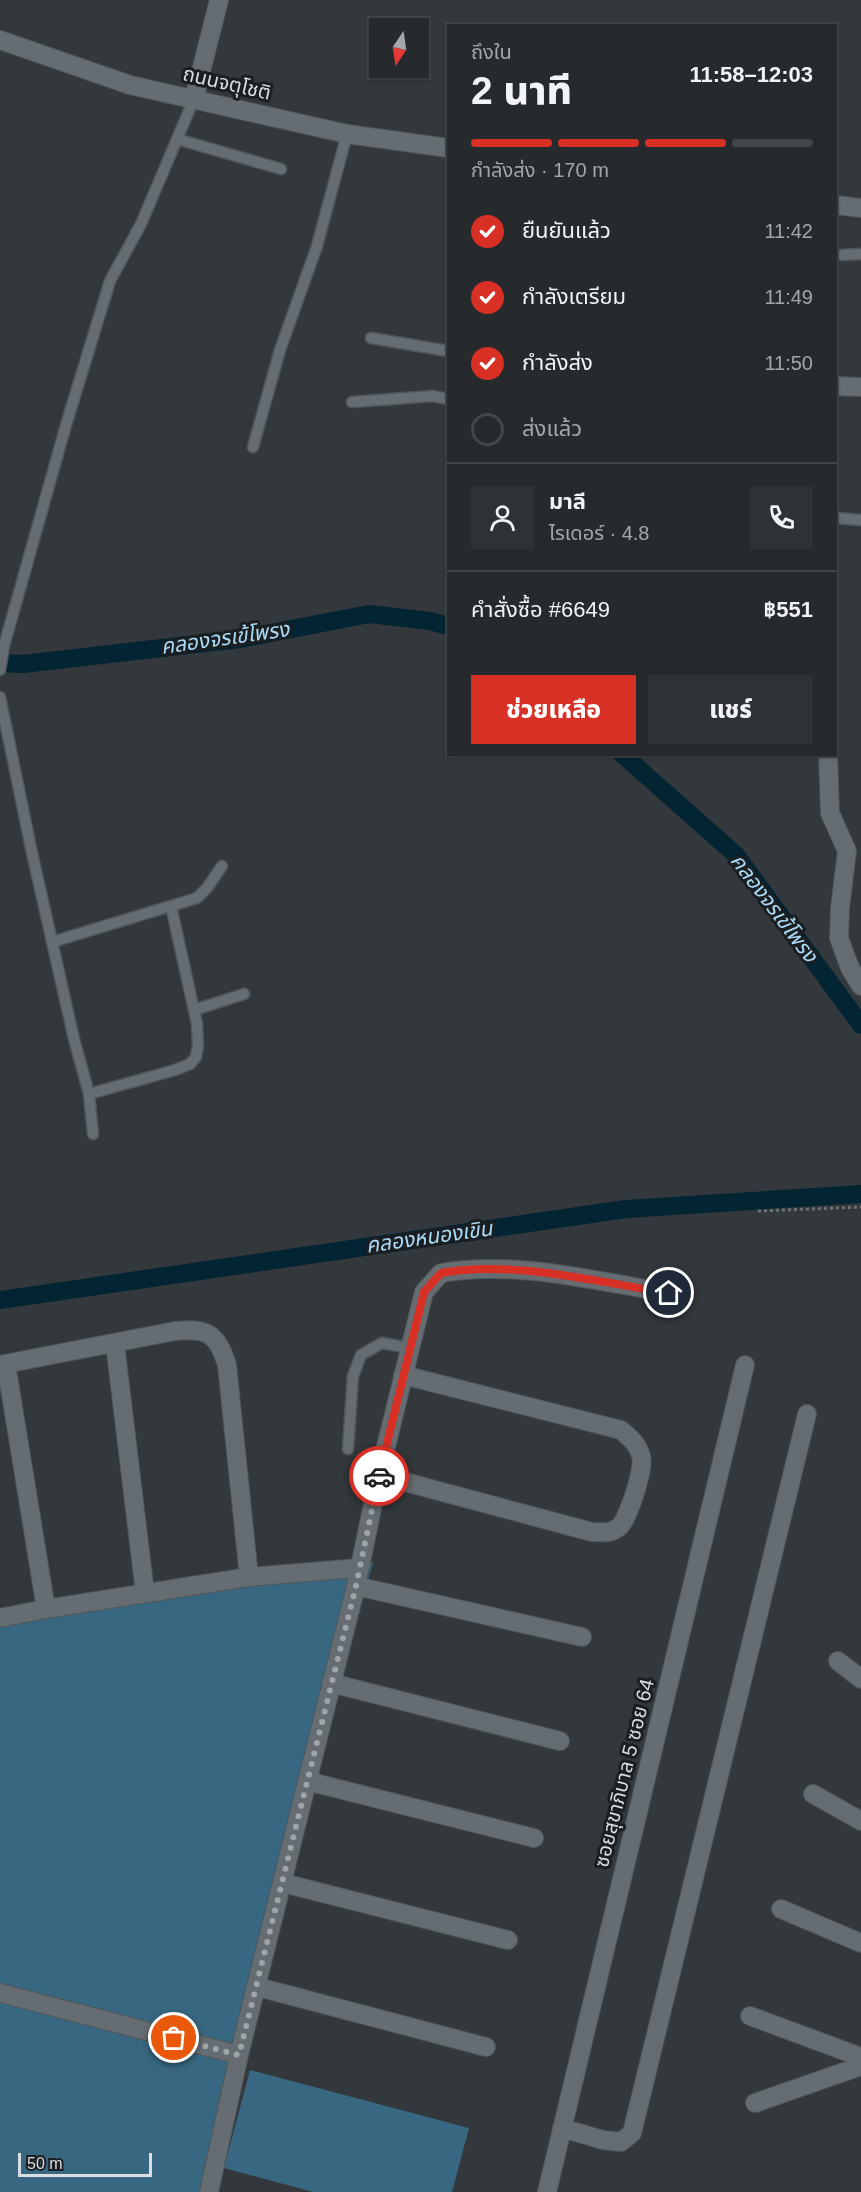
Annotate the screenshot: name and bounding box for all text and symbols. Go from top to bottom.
north arrow [369,18,429,78]
map controls [369,18,429,78]
text: ถึงใน [471,41,512,63]
street label: ถนนจตุโชติ [181,62,273,105]
text: 11:58–12:03 [689,62,813,87]
text: 2 นาที [471,69,572,112]
text: กำลังส่ง · 170 m [471,159,609,181]
icon: check [471,215,504,248]
text: ยืนยันแล้ว [522,218,611,243]
text: 11:42 [764,220,813,242]
icon: check [471,281,504,314]
text: กำลังเตรียม [522,284,626,309]
text: 11:49 [764,286,813,308]
icon: check [471,347,504,380]
text: กำลังส่ง [522,350,593,375]
text: 11:50 [764,352,813,374]
text: ส่งแล้ว [522,416,582,441]
button: person [471,486,534,549]
button: phone [750,486,813,549]
text: มาลี [549,489,586,514]
text: ไรเดอร์ · 4.8 [549,522,649,544]
text: คำสั่งซื้อ #6649 [471,597,610,622]
text: ฿551 [764,597,813,622]
water label: คลองจรเข้โพรง [159,617,292,658]
button: ช่วยเหลือ [471,675,636,744]
button: แชร์ [648,675,813,744]
water label: คลองจรเข้โพรง [726,849,824,968]
water label: คลองหนองเขิน [364,1216,495,1257]
pin [643,1267,694,1318]
icon: home [652,1276,685,1309]
courier [349,1446,409,1506]
icon: car [363,1460,396,1493]
street label: ซอยสุขาภิบาล 5 ซอย 64 [590,1677,659,1870]
pin [148,2012,199,2063]
icon: bag [157,2021,190,2054]
scale bar [18,2150,152,2178]
text: 50 m [27,2155,63,2172]

